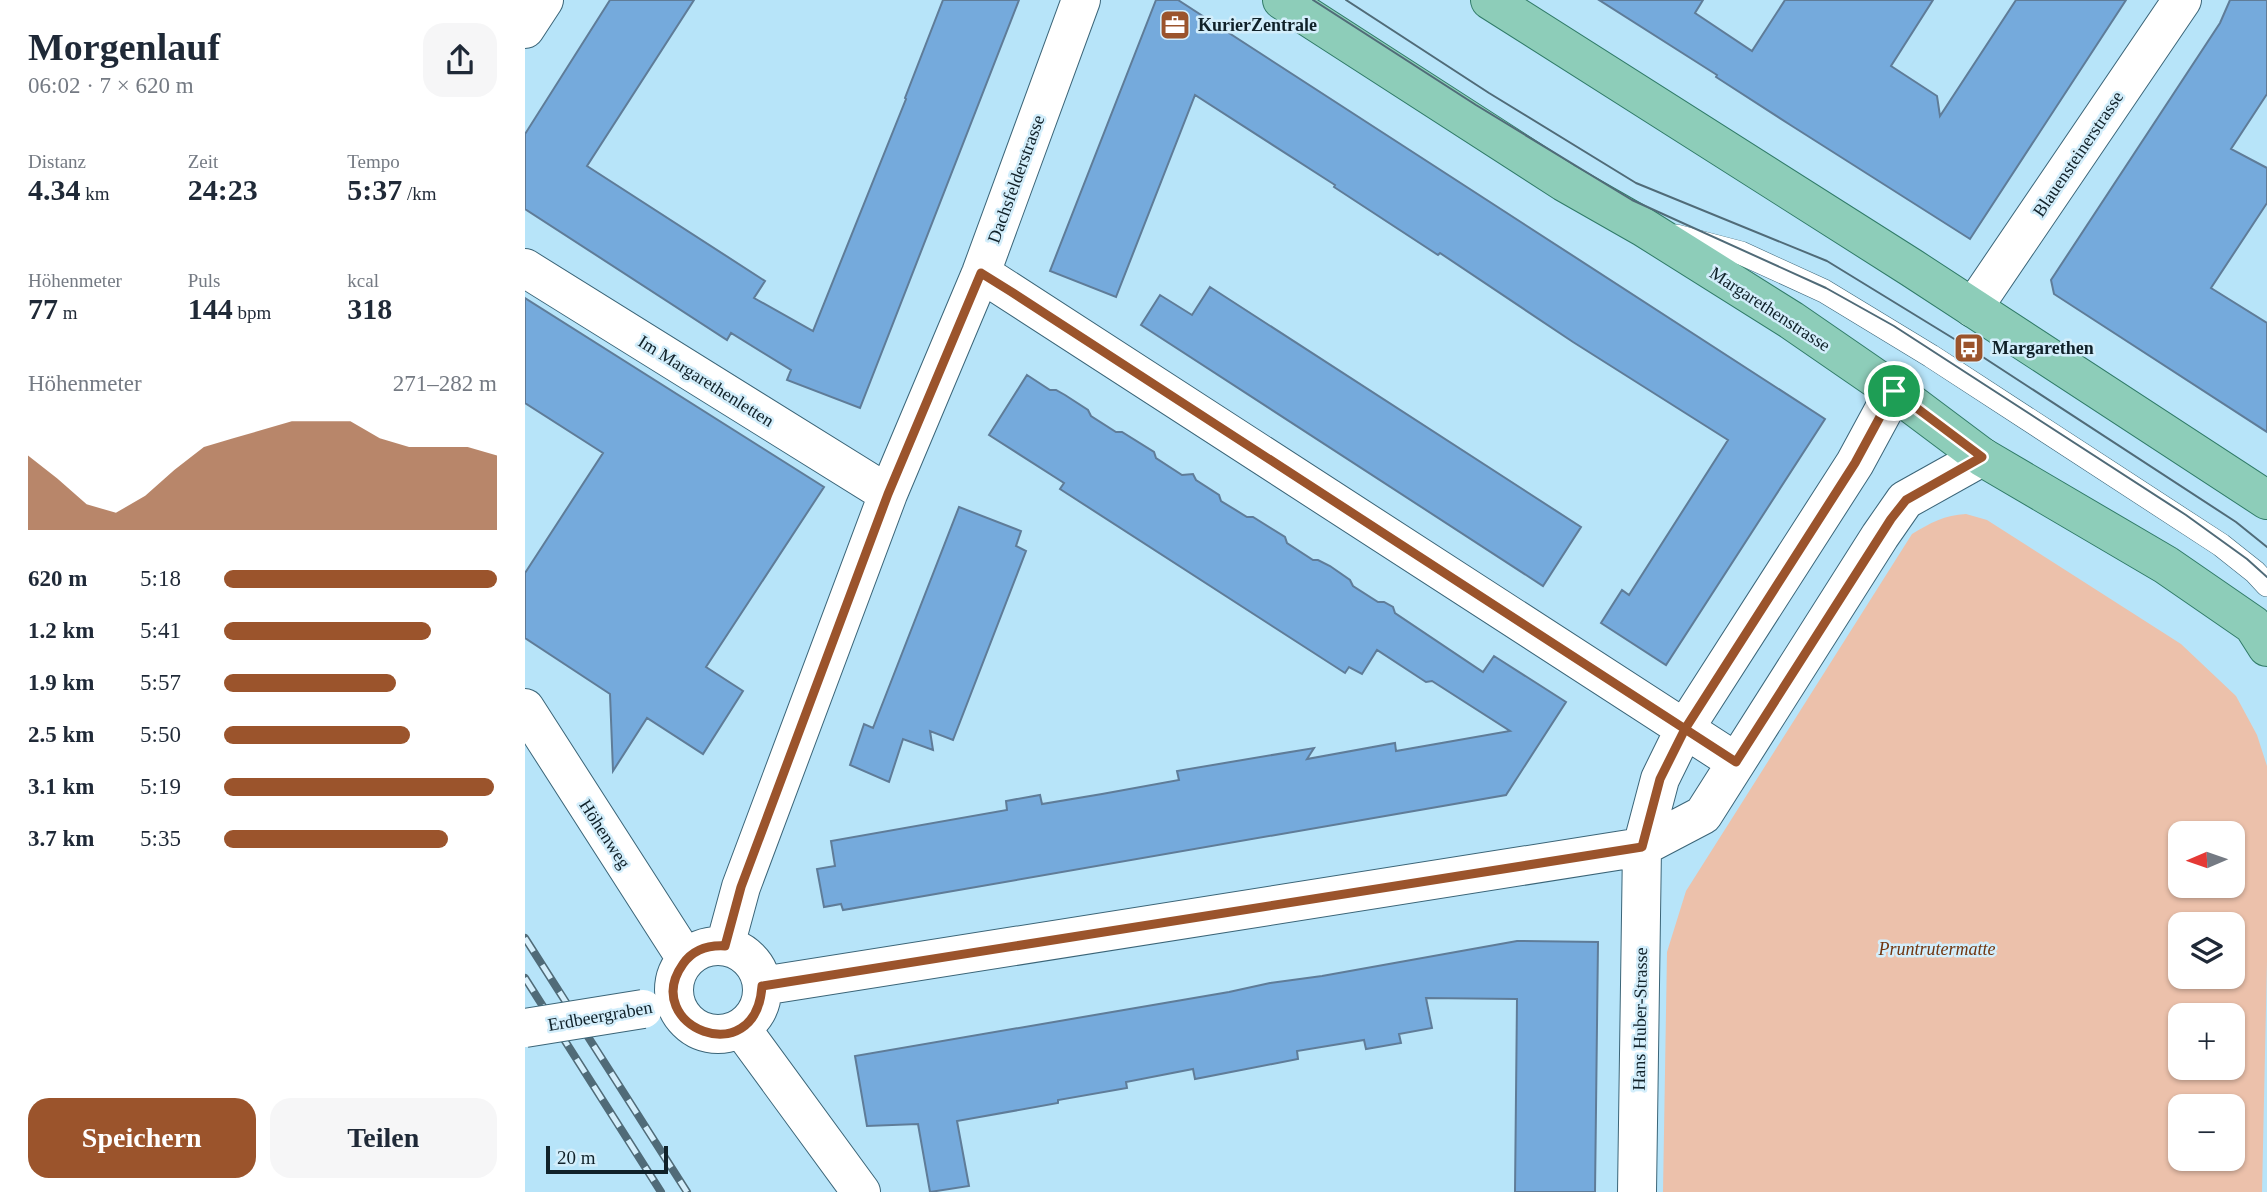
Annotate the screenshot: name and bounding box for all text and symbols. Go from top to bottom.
office icon: KurierZentrale [1158,8,1192,42]
place label: KurierZentrale [1198,15,1317,35]
button: share [423,23,497,97]
text: Morgenlauf [28,26,220,68]
text: 06:02 · 7 × 620 m [28,73,194,98]
street label: Blauensteinerstrasse [2029,87,2127,221]
street label: Dachsfelderstrasse [984,112,1048,246]
text: Distanz [28,151,86,172]
text: Zeit [188,151,218,172]
text: Tempo [347,151,400,172]
text: 4.34 [28,173,81,206]
text: 24:23 [188,173,258,206]
text: 5:37 [347,173,402,206]
text: km [81,183,110,204]
text: /km [402,183,437,204]
street label: Margarethenstrasse [1706,263,1834,355]
text: Höhenmeter [28,270,122,291]
text: Puls [188,270,220,291]
text: kcal [347,270,379,291]
text: 77 [28,292,58,325]
text: 144 [188,292,233,325]
text: 318 [347,292,392,325]
text: m [58,302,78,323]
text: bpm [233,302,271,323]
street label: Im Margarethenletten [635,331,777,431]
bus stop icon: Margarethen [1952,331,1986,365]
place label: Margarethen [1992,338,2094,358]
pin [1864,361,1924,421]
text: Höhenmeter [28,371,142,396]
text: 271–282 m [393,371,497,396]
icon: arrive [1875,372,1913,410]
text: 620 m [28,566,87,591]
text: 5:18 [140,566,181,591]
text: 1.2 km [28,618,94,643]
text: 5:41 [140,618,181,643]
text: 1.9 km [28,670,94,695]
text: 5:57 [140,670,181,695]
text: 2.5 km [28,722,94,747]
text: 5:50 [140,722,181,747]
text: 3.1 km [28,774,94,799]
text: 5:19 [140,774,181,799]
street label: Höhenweg [575,796,635,872]
north arrow [2168,821,2245,898]
map controls [2168,821,2245,1171]
text: 3.7 km [28,826,94,851]
text: 5:35 [140,826,181,851]
button: layers [2168,912,2245,989]
park label: Pruntrutermatte [1878,939,1996,959]
street label: Hans Huber-Strasse [1629,947,1651,1091]
street label: Erdbeergraben [546,997,654,1035]
button: + [2168,1003,2245,1080]
button: − [2168,1094,2245,1171]
button: Speichern [28,1098,256,1178]
button: Teilen [270,1098,497,1178]
scale bar [546,1143,669,1175]
text: 20 m [557,1147,596,1168]

